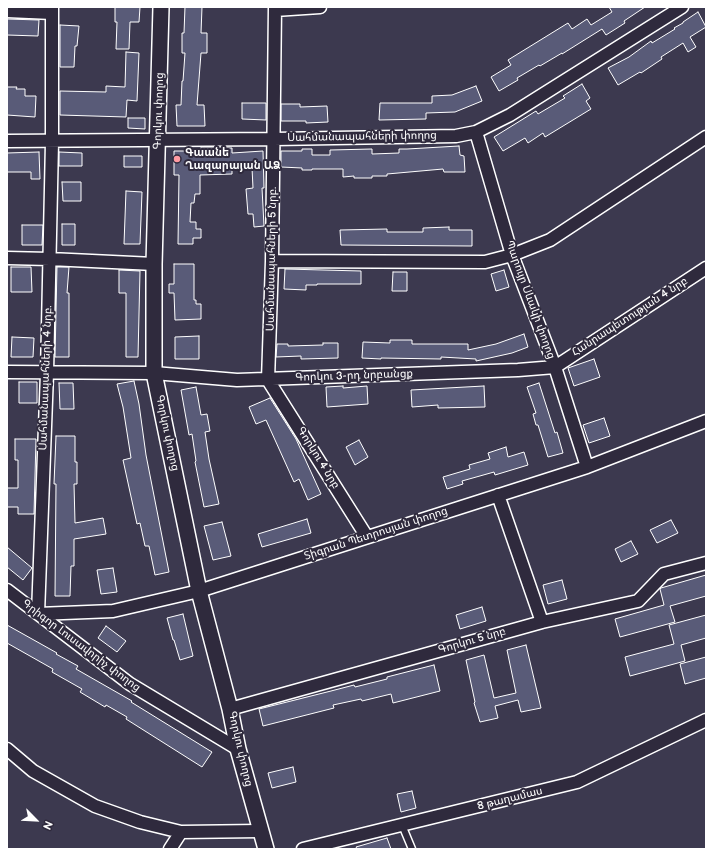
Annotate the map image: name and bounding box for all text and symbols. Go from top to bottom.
street label: Գորկու փողոց [151,72,167,150]
street label: Սահմանապահների փողոց [287,129,437,145]
place label: Գաանե Ղազարայան ԱՁ [185,146,280,172]
marker: Գաանե Ղազարայան ԱՁ [172,154,182,164]
street label: Սահմանապահների 5 նրբ. [264,187,280,331]
street label: Պարույր Սևակի փողոց [502,239,558,361]
street label: Հանրապետության 4 նրբ [570,275,690,359]
street label: Սահմանապահների 4 նրբ. [37,305,55,451]
street label: Գորկու 3-րդ նրբանցք [295,367,413,385]
street label: Գորկու փողոց [153,394,181,472]
street label: Գորկու 4 նրբ [294,425,342,491]
street label: Տիգրան Պետրոսյան փողոց [303,505,449,563]
street label: Գրիգոր Լուսավորիչ փողոց [19,597,143,695]
street label: Գորկու 5 նրբ [437,625,507,657]
street label: Գորկու փողոց [225,710,255,788]
street label: 8 թաղամաս [476,785,544,813]
north arrow [16,800,56,840]
text: N [40,819,55,831]

